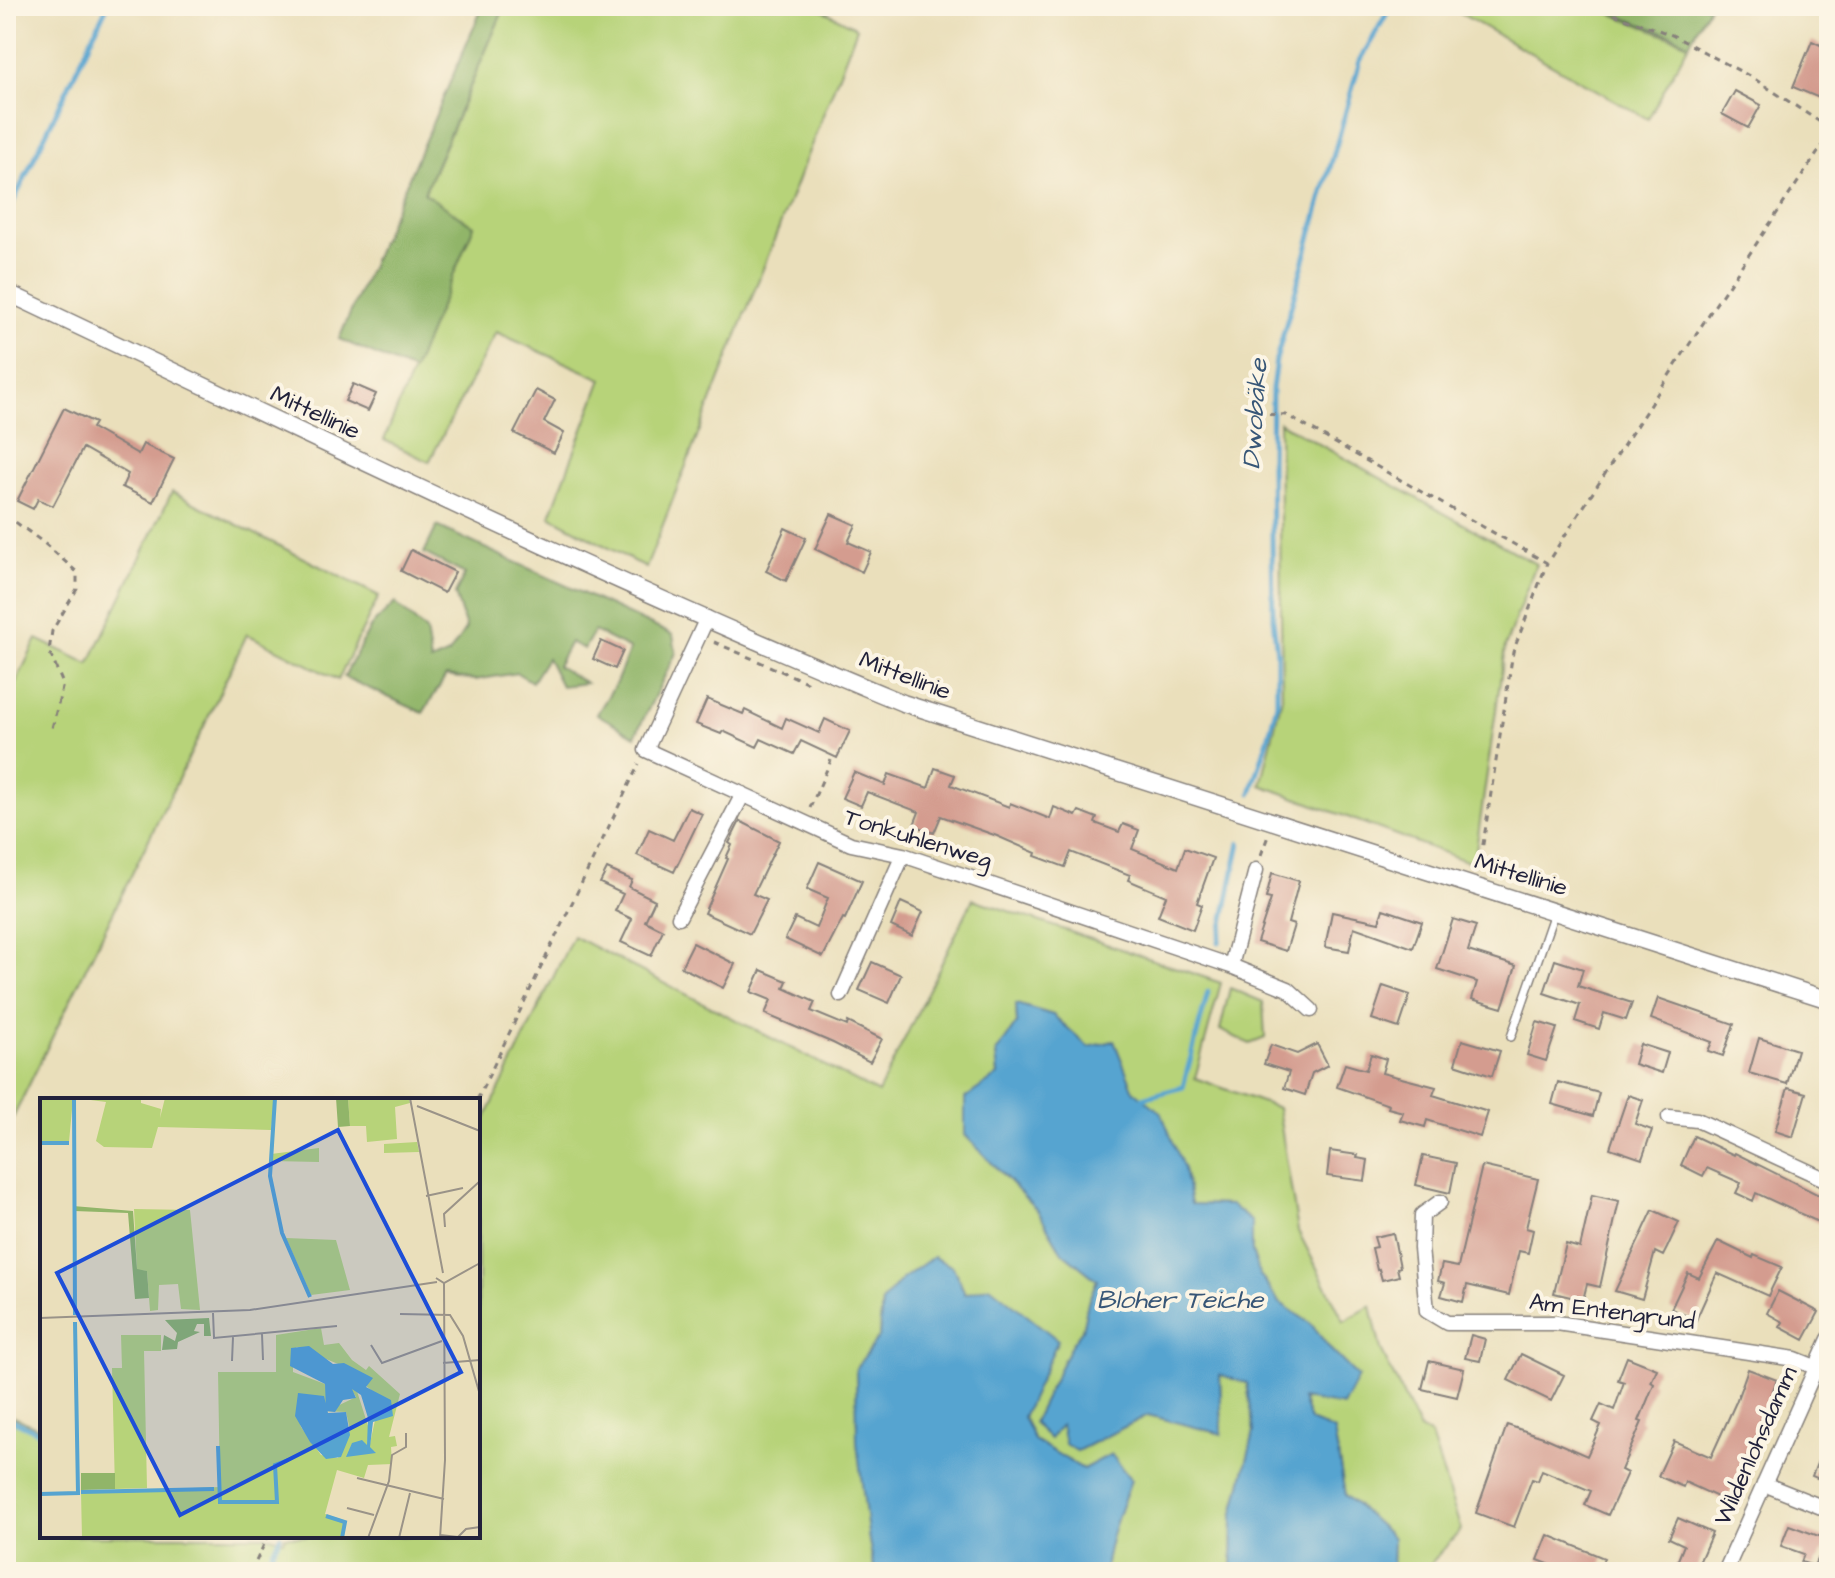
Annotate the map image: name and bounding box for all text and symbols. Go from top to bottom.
water label: Dwobäke [1233,356,1277,470]
street label: Mittellinie [264,377,366,449]
street label: Mittellinie [854,643,956,709]
street label: Tonkuhlenweg [840,800,996,879]
street label: Mittellinie [1470,845,1572,905]
inset map [40,1098,480,1538]
water label: Bloher Teiche [1097,1282,1265,1318]
street label: Am Entengrund [1527,1285,1697,1340]
street label: Wildenlohsdamm [1706,1361,1806,1531]

